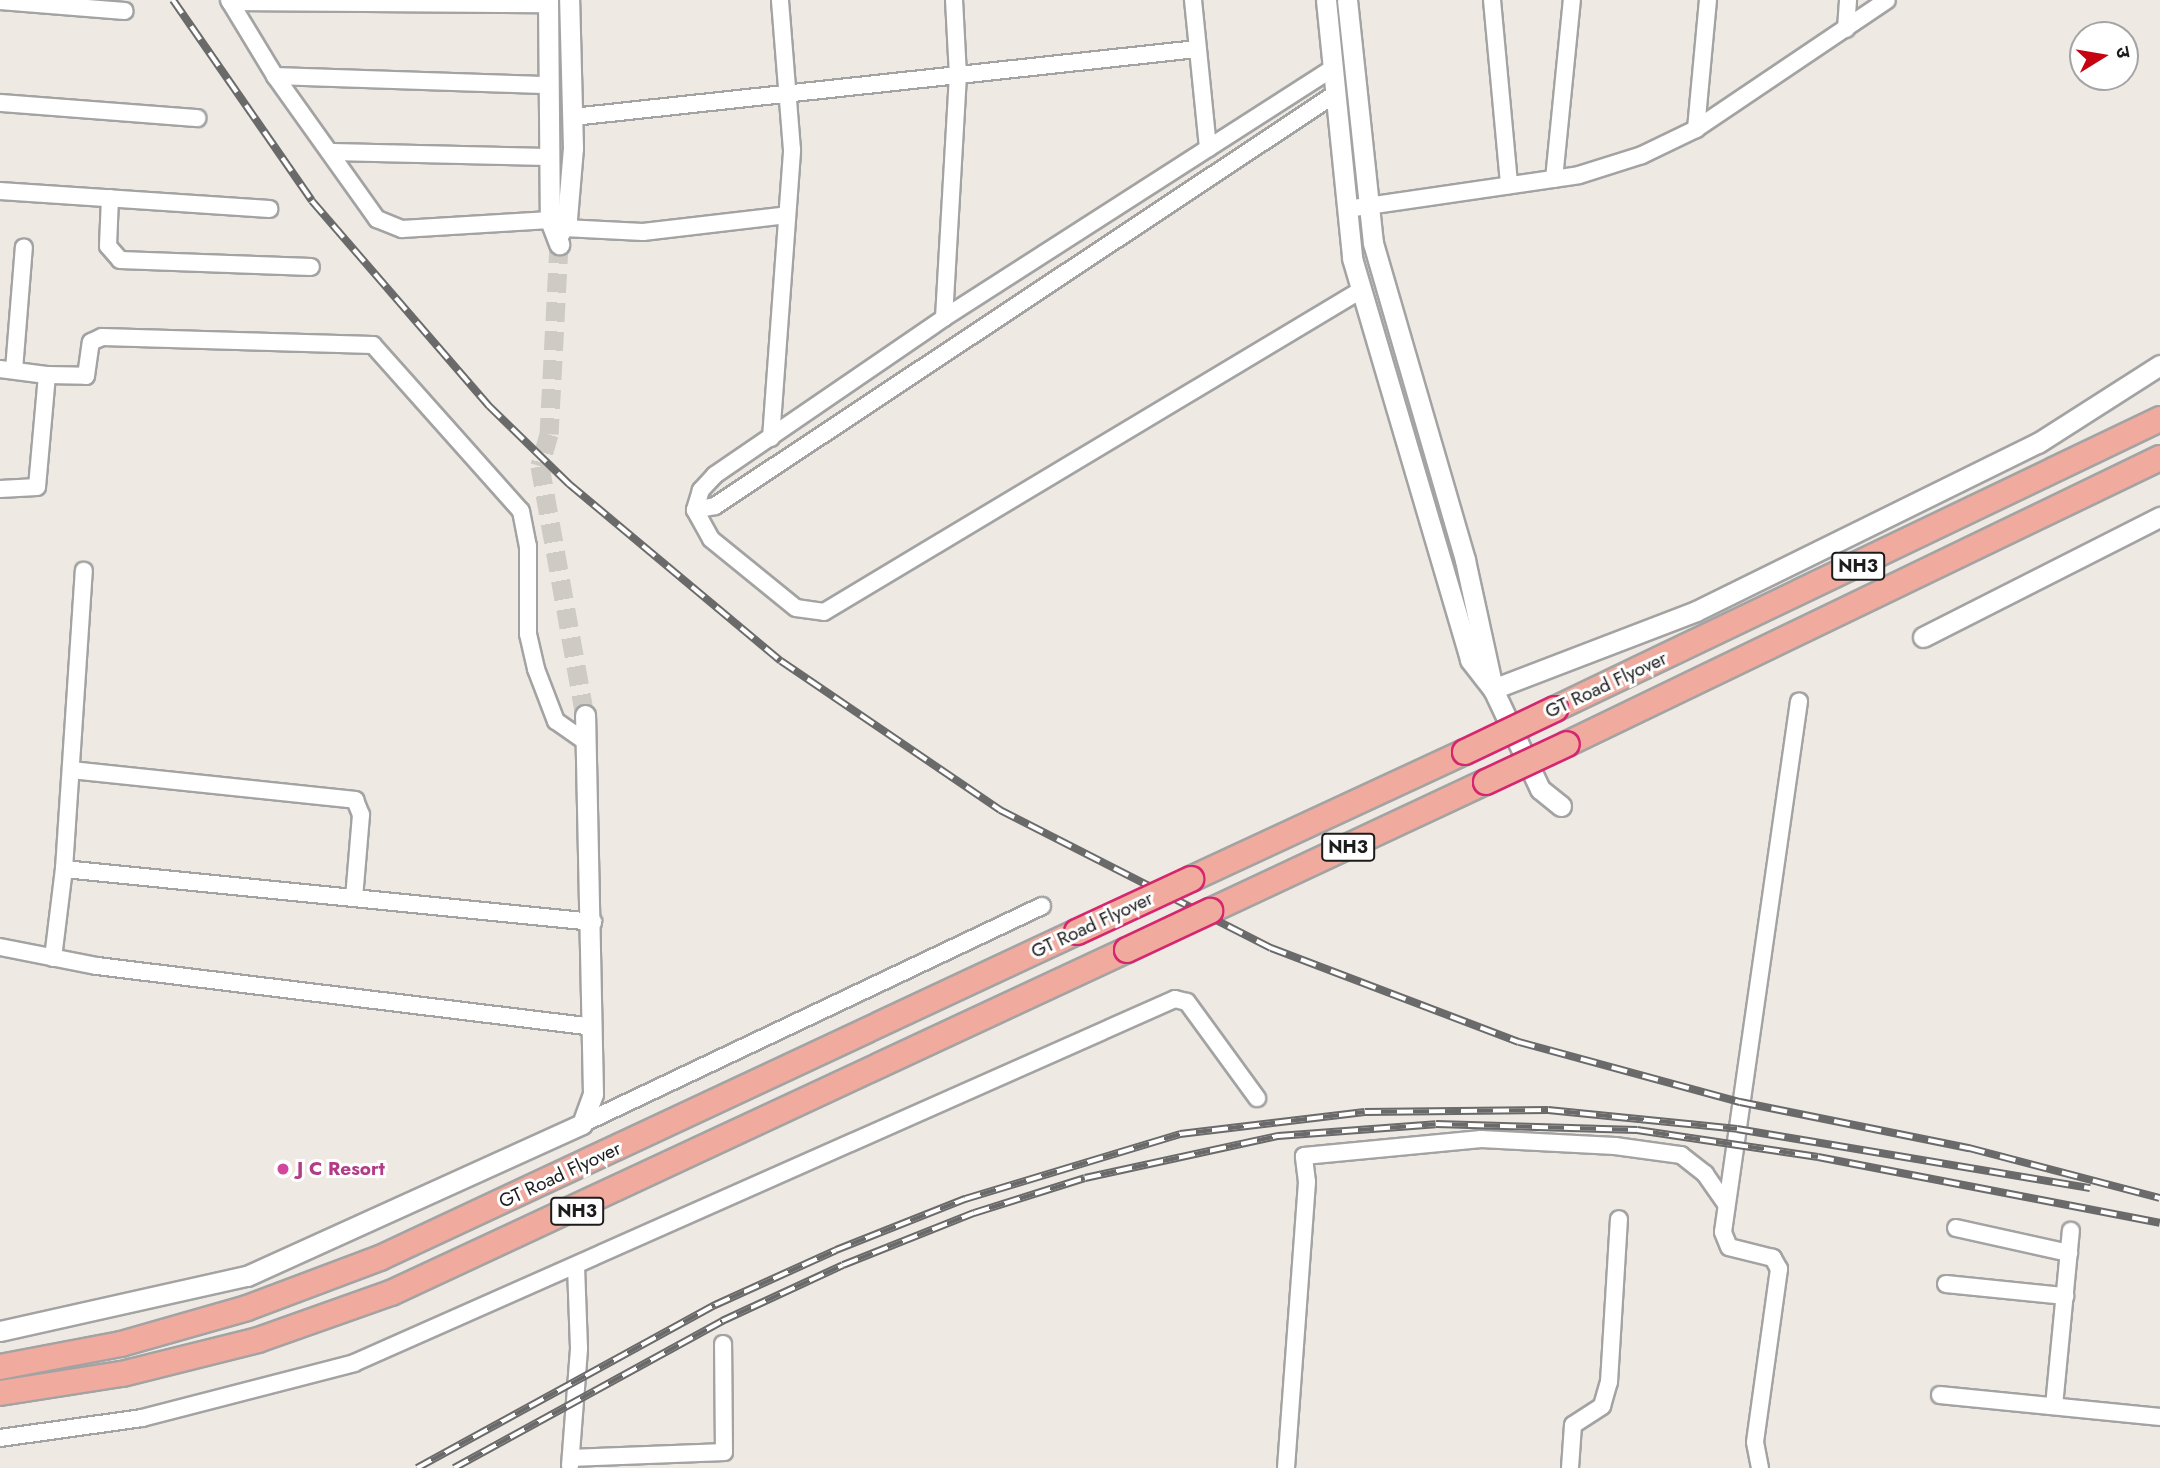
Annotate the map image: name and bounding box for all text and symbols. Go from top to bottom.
north arrow [2069,21,2139,91]
text: उ [2109,44,2137,60]
road number: NH3 [1830,552,1886,580]
street label: GT Road Flyover [1541,647,1671,723]
road number: NH3 [1320,832,1376,862]
street label: GT Road Flyover [1027,887,1157,963]
street label: GT Road Flyover [495,1137,625,1213]
place label: J C Resort [297,1158,385,1180]
marker: J C Resort [275,1161,291,1177]
road number: NH3 [549,1196,605,1226]

